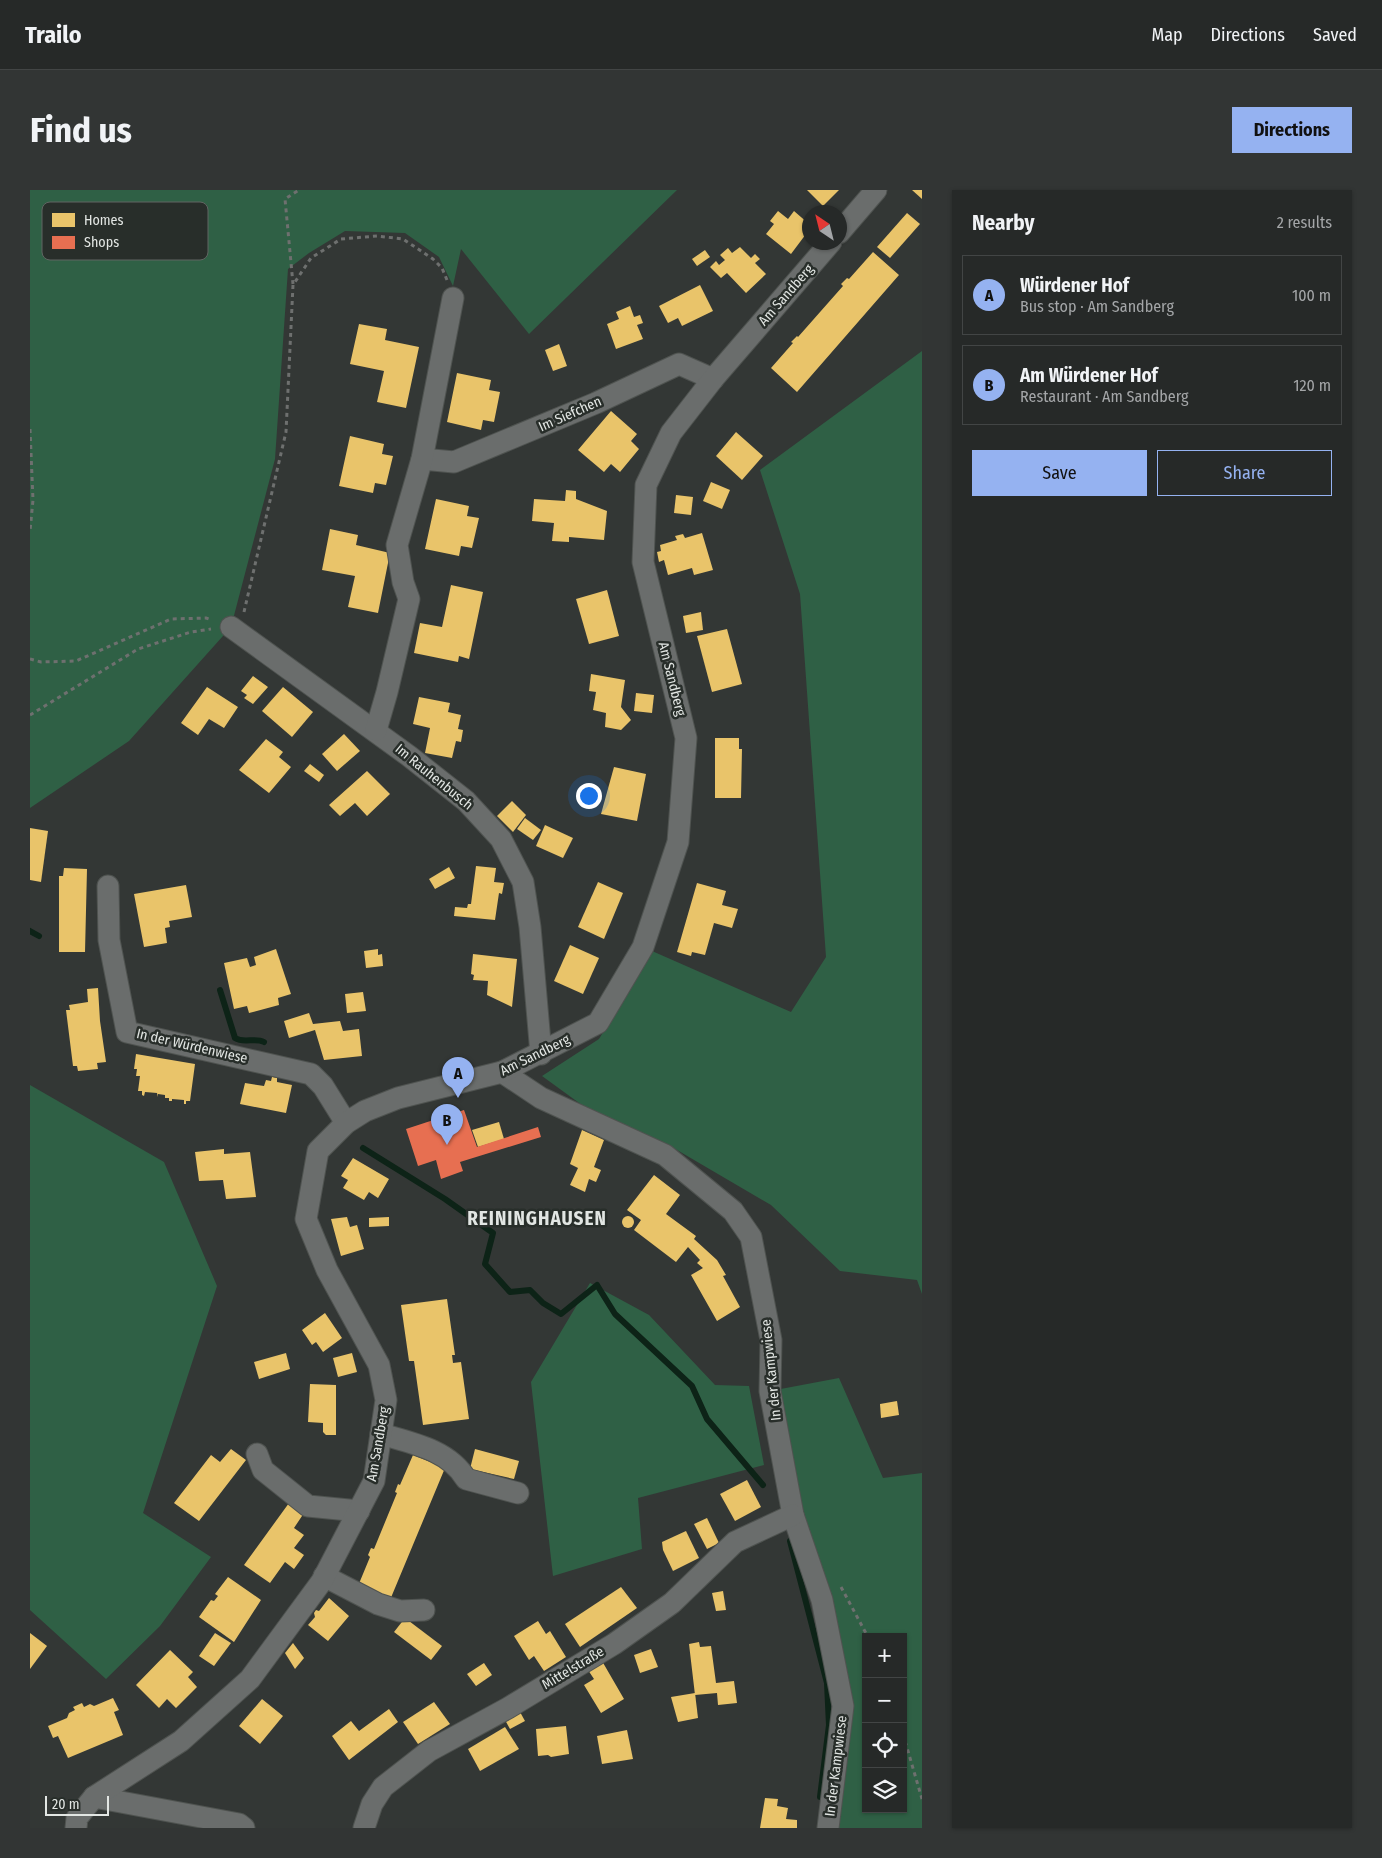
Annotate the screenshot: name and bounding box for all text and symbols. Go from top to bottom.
text: Trailo [25,21,82,49]
text: Map [1151,24,1183,46]
text: Directions [1211,24,1285,46]
text: Saved [1313,24,1357,46]
button: Directions [1232,107,1352,153]
text: Find us [30,109,132,151]
legend [42,202,208,260]
north arrow [802,205,847,250]
text: Nearby [972,210,1034,236]
text: Homes [84,212,124,229]
text: 2 results [1277,213,1332,232]
text: Shops [84,234,119,251]
street label: Am Sandberg [755,261,818,329]
text: Würdener Hof [1020,274,1129,297]
text: A [985,286,993,305]
text: 100 m [1292,286,1331,305]
text: Bus stop · Am Sandberg [1020,297,1174,316]
text: Am Würdener Hof [1020,364,1158,387]
text: B [985,376,993,395]
text: 120 m [1293,376,1331,395]
text: Restaurant · Am Sandberg [1020,387,1189,406]
street label: Im Siefchen [536,393,604,435]
button: Save [972,450,1147,496]
button: Share [1157,450,1332,496]
street label: Am Sandberg [655,640,690,718]
street label: Im Rauhenbusch [392,740,476,814]
your location [576,783,602,809]
street label: In der Würdenwiese [135,1025,249,1067]
street label: Am Sandberg [497,1031,573,1079]
pin: A [442,1057,474,1098]
pin: B [431,1104,463,1145]
district label: REININGHAUSEN [467,1207,607,1230]
street label: In der Kampwiese [757,1318,785,1422]
street label: Am Sandberg [363,1405,393,1483]
map controls [862,1633,907,1813]
button: + [862,1633,907,1678]
street label: Mittelstraße [539,1643,607,1693]
button: − [862,1678,907,1723]
street label: In der Kampwiese [821,1714,851,1818]
button: locate [862,1723,907,1768]
button: layers [862,1768,907,1813]
scale bar [45,1793,109,1816]
text: 20 m [52,1796,80,1813]

